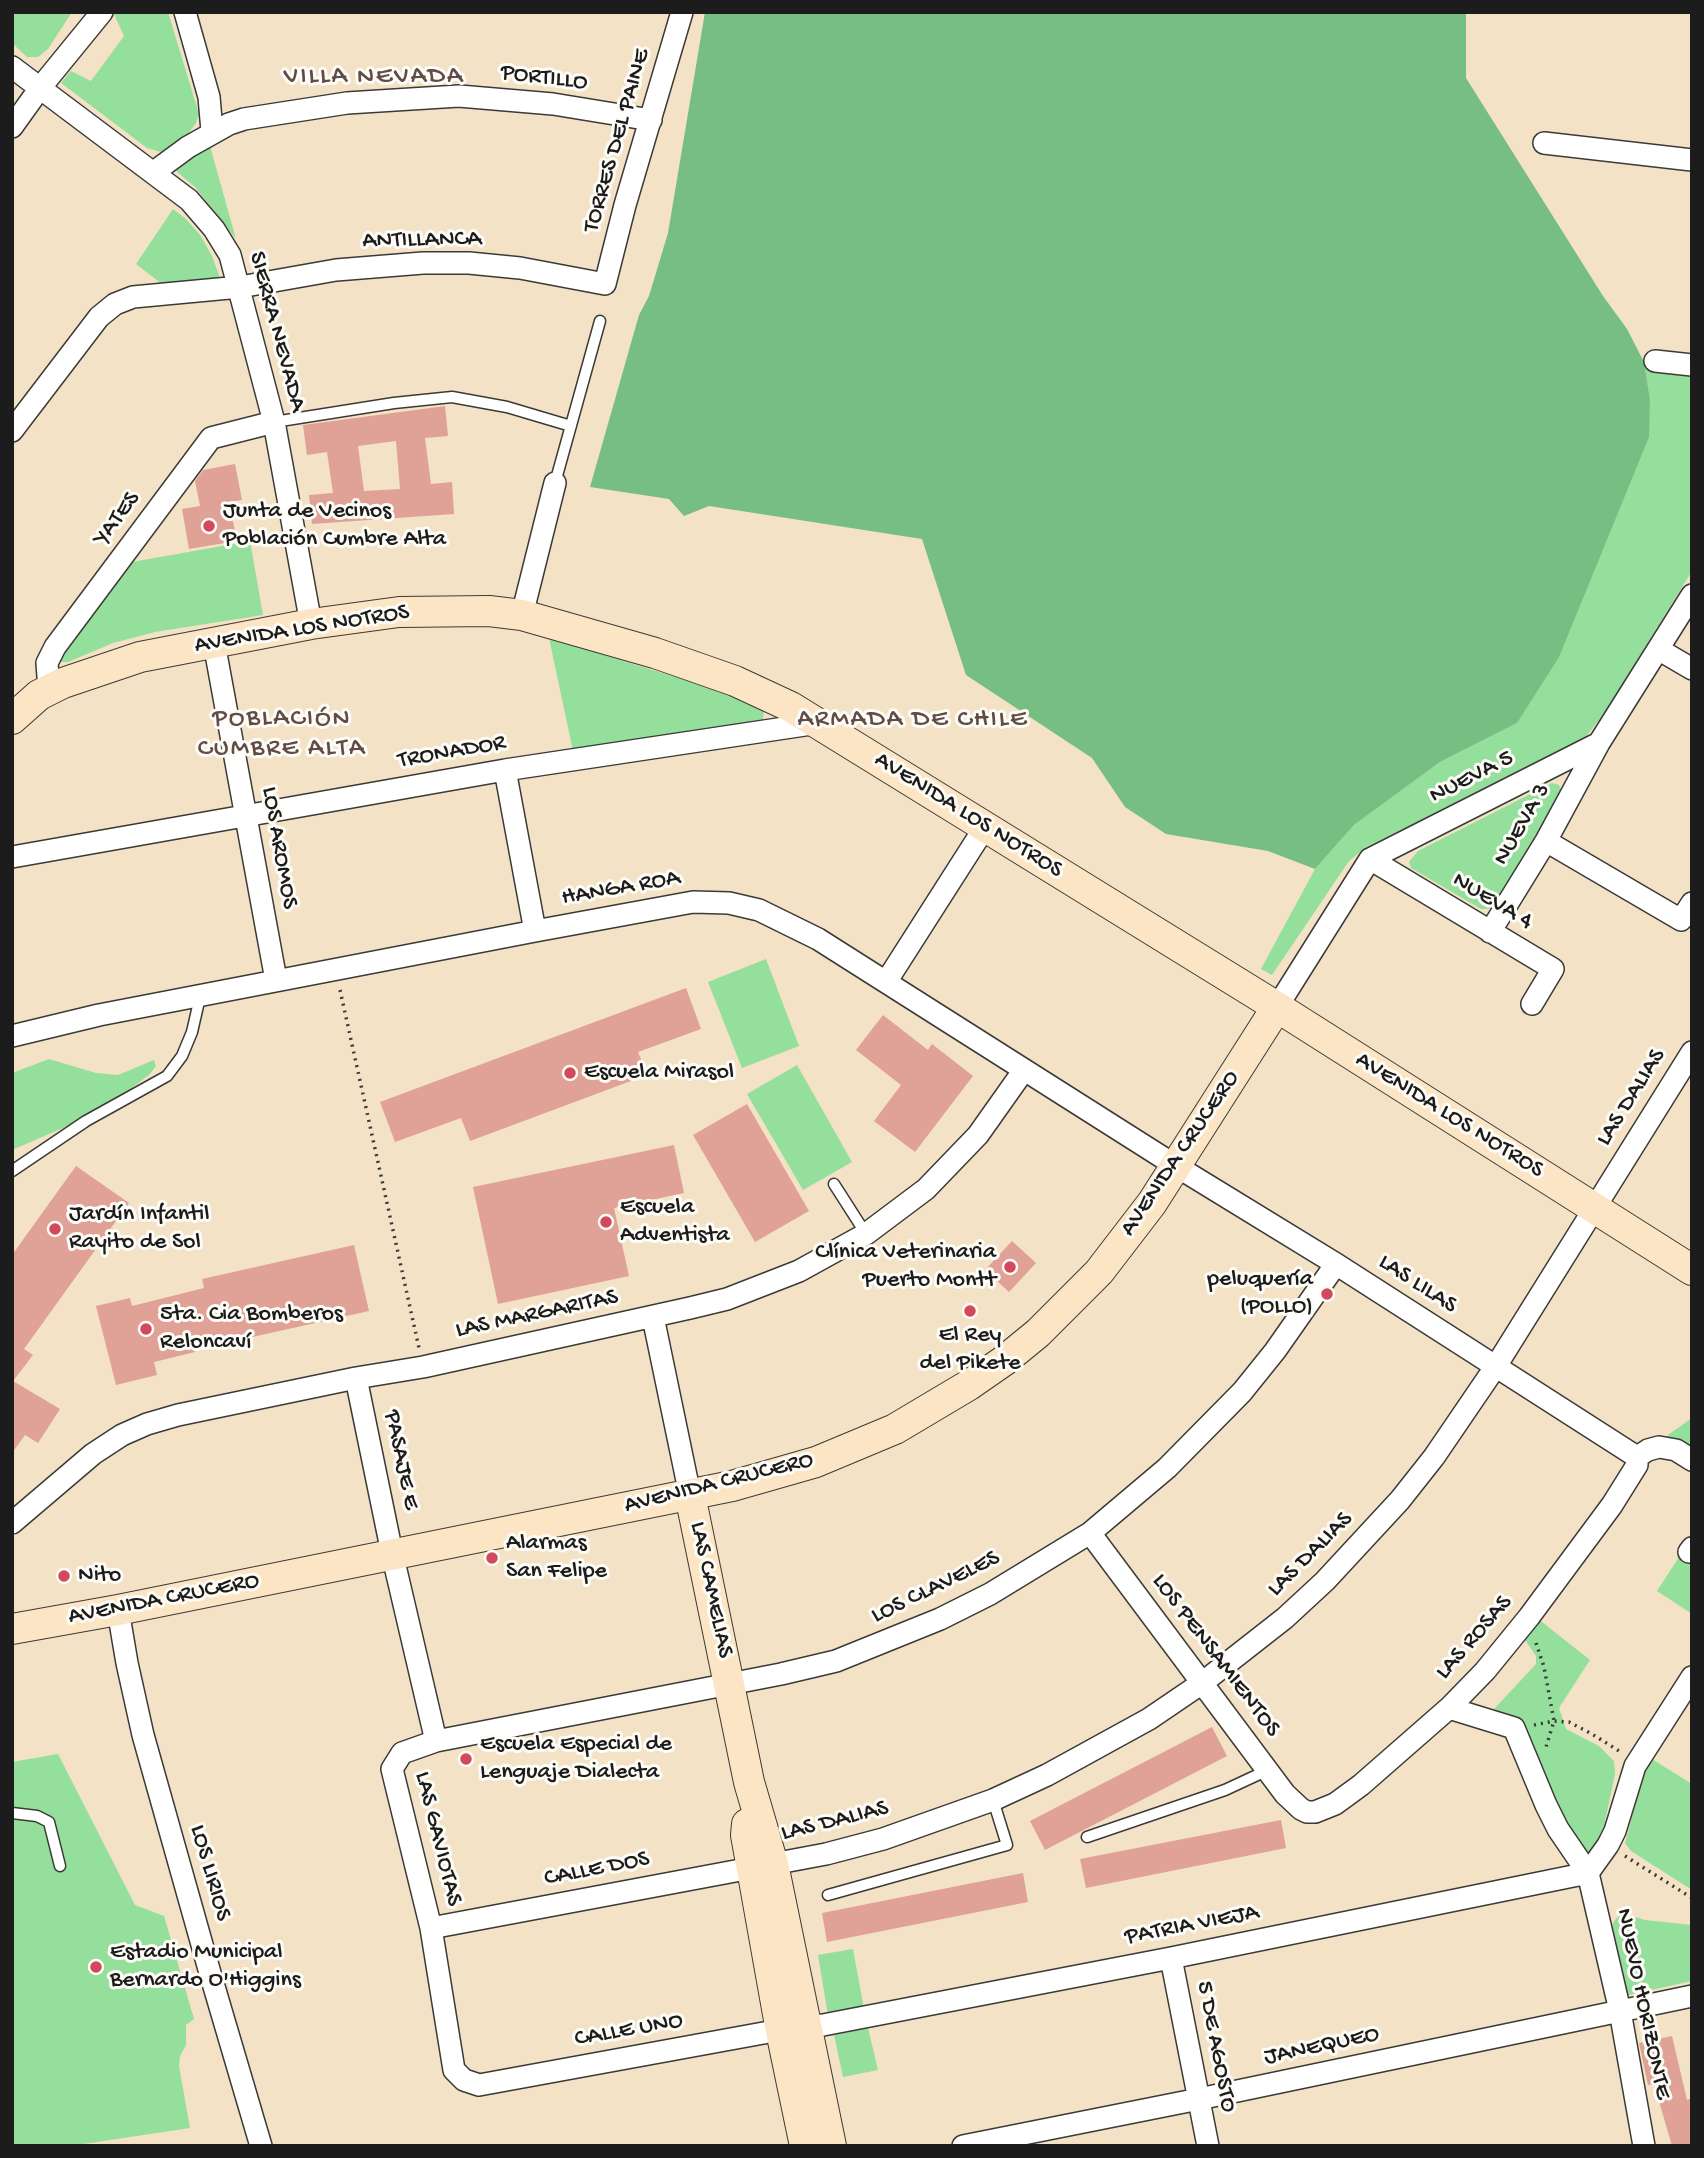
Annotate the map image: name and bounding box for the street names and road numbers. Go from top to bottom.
street label: TORRES DEL PAINE [578,46,658,236]
street label: PORTILLO [499,59,589,99]
street label: ANTILLANCA [362,226,482,256]
street label: SIERRA NEVADA [241,249,311,415]
street label: YATES [88,486,148,552]
street label: AVENIDA LOS NOTROS [193,599,411,661]
street label: TRONADOR [396,729,508,777]
street label: NUEVA 5 [1425,745,1519,811]
street label: AVENIDA LOS NOTROS [868,746,1068,886]
street label: NUEVA 3 [1488,779,1558,871]
street label: LOS AROMOS [253,785,303,911]
street label: HANGA ROA [560,864,682,914]
street label: NUEVA 4 [1446,867,1538,937]
street label: LAS DALIAS [1591,1044,1673,1152]
street label: AVENIDA LOS NOTROS [1349,1046,1549,1186]
street label: AVENIDA CRUCERO [1115,1066,1247,1242]
street label: LAS LILAS [1372,1249,1462,1321]
street label: LAS MARGARITAS [453,1284,621,1346]
street label: PASAJE E [375,1408,425,1512]
street label: AVENIDA CRUCERO [621,1447,817,1521]
street label: LAS DALIAS [1262,1506,1360,1604]
street label: LAS CAMELIAS [682,1519,738,1661]
street label: LOS CLAVELES [867,1545,1005,1631]
street label: AVENIDA CRUCERO [66,1567,262,1633]
street label: LOS PENSAMIENTOS [1144,1569,1286,1743]
street label: LAS ROSAS [1430,1590,1520,1686]
street label: LAS GAVIOTAS [406,1769,468,1909]
street label: LAS DALIAS [778,1795,892,1849]
street label: LOS LIRIOS [182,1822,236,1924]
street label: CALLE DOS [542,1846,652,1894]
street label: PATRIA VIEJA [1123,1899,1261,1953]
street label: NUEVO HORIZONTE [1608,1906,1676,2102]
street label: 5 DE AGOSTO [1188,1979,1242,2115]
street label: CALLE UNO [573,2007,685,2055]
street label: JANEQUEO [1262,2021,1382,2073]

